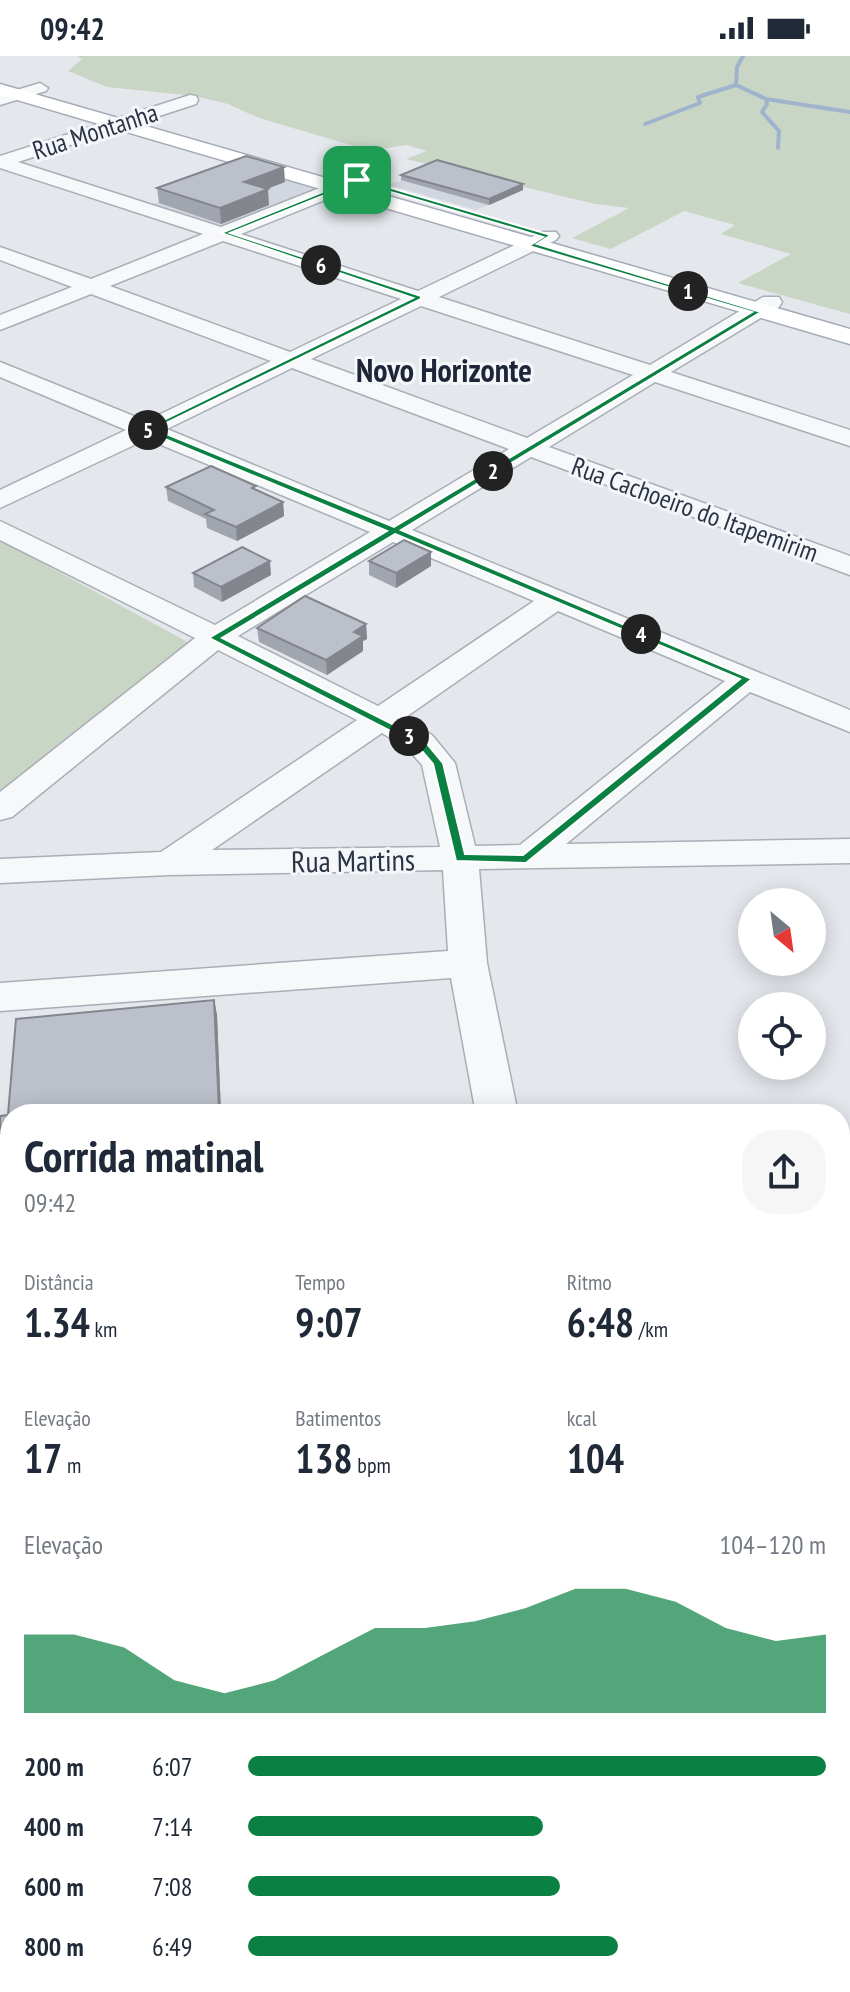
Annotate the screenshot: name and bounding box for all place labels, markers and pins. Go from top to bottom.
pin [323,146,391,214]
pin: 6 [301,245,341,285]
pin: 1 [668,271,708,311]
pin: 5 [128,410,168,450]
pin: 2 [473,451,513,491]
pin: 4 [621,614,661,654]
pin: 3 [389,716,429,756]

